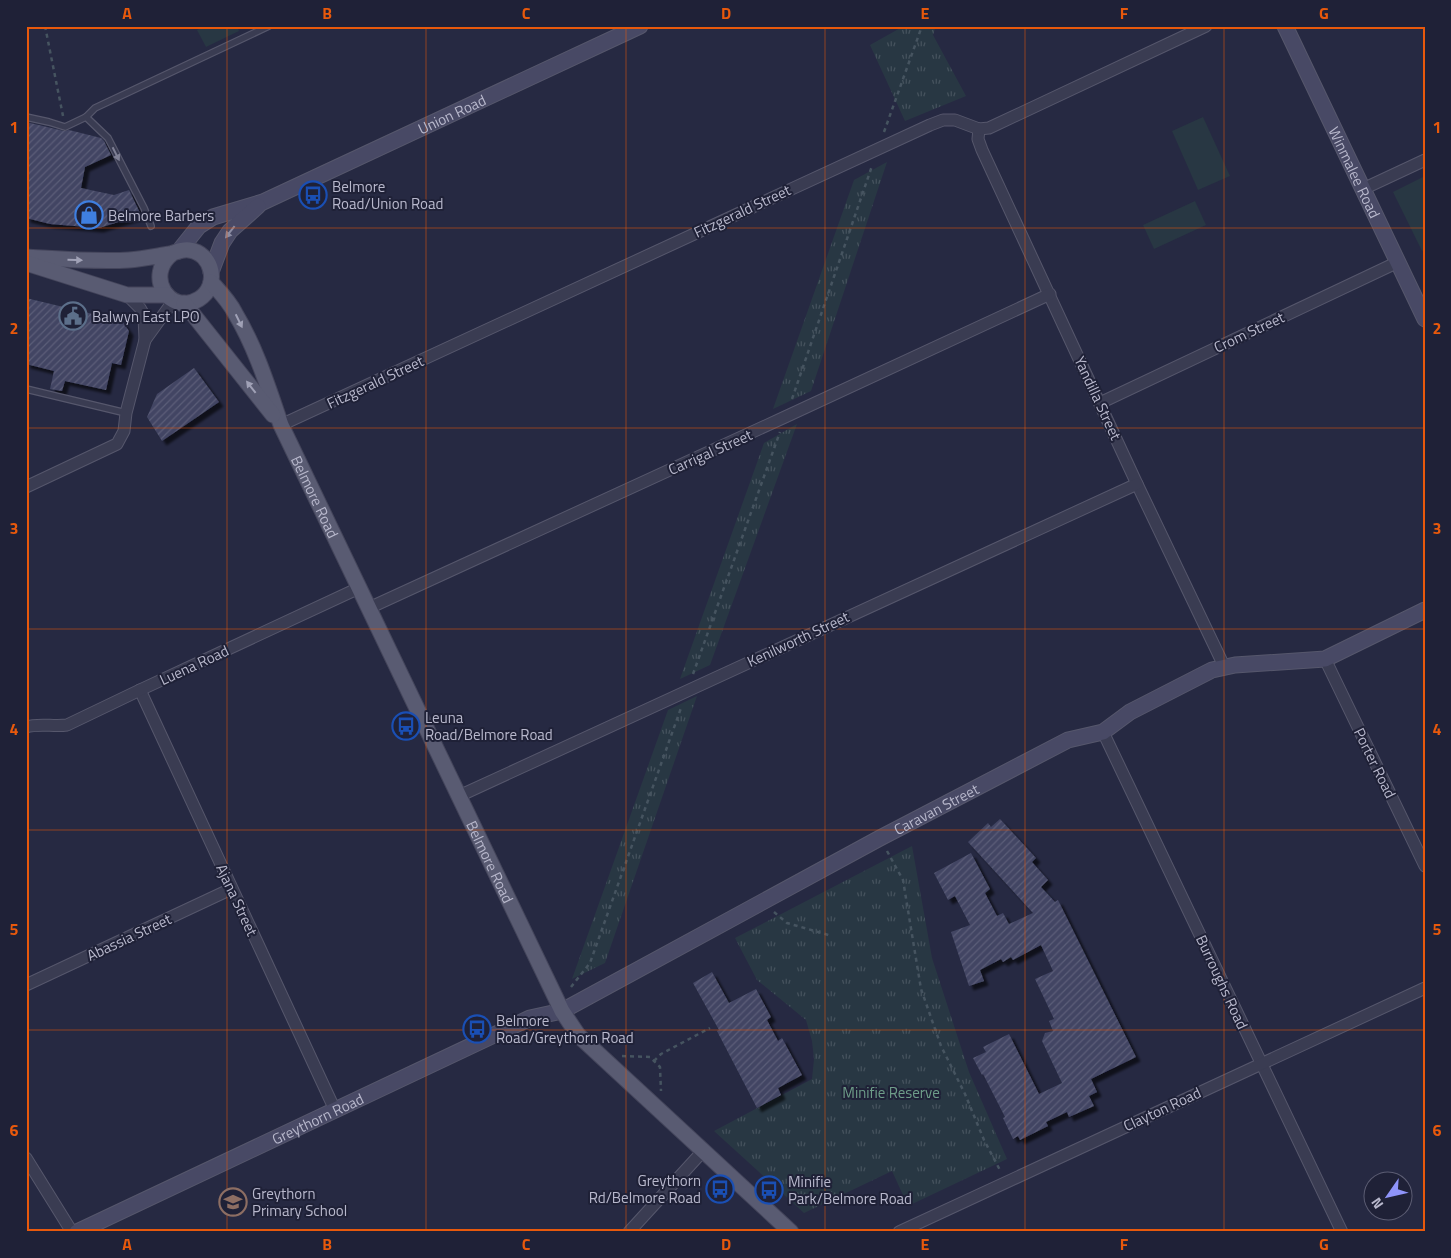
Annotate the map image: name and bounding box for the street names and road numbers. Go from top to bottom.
street label: Union Road [414,88,489,140]
street label: Winmalee Road [1323,122,1387,222]
street label: Fitzgerald Street [690,178,795,244]
street label: Crom Street [1210,305,1289,358]
street label: Fitzgerald Street [323,349,428,415]
street label: Yandilla Street [1068,352,1128,444]
street label: Carrigal Street [664,423,756,481]
street label: Belmore Road [286,451,345,542]
street label: Kenilworth Street [743,605,854,673]
street label: Luena Road [156,639,232,691]
street label: Porter Road [1348,724,1402,802]
street label: Caravan Street [890,777,983,840]
street label: Belmore Road [461,817,520,907]
street label: Ajana Street [210,860,264,941]
street label: Abassia Street [83,907,176,967]
street label: Burroughs Road [1190,931,1254,1033]
street label: Clayton Road [1119,1081,1205,1137]
street label: Greythorn Road [268,1087,367,1150]

